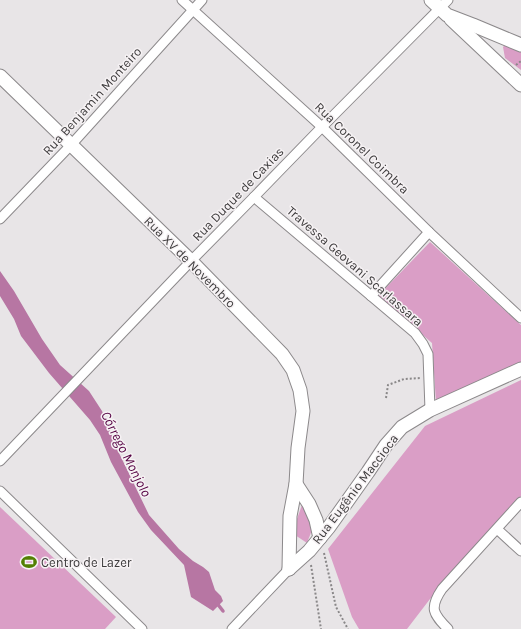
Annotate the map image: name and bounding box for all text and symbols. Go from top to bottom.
street label: Rua Benjamin Monteiro [40,44,144,158]
street label: Rua Coronel Coimbra [312,99,412,197]
street label: Rua Duque de Caxias [189,144,288,245]
street label: Travessa Geovani Scarlassara [284,203,426,329]
street label: Rua XV de Novembro [141,213,239,311]
water label: Córrego Monjolo [97,408,155,500]
street label: Rua Eugênio Maccioca [309,431,401,547]
sports icon: Centro de Lazer [20,553,38,571]
place label: Centro de Lazer [41,555,132,570]

